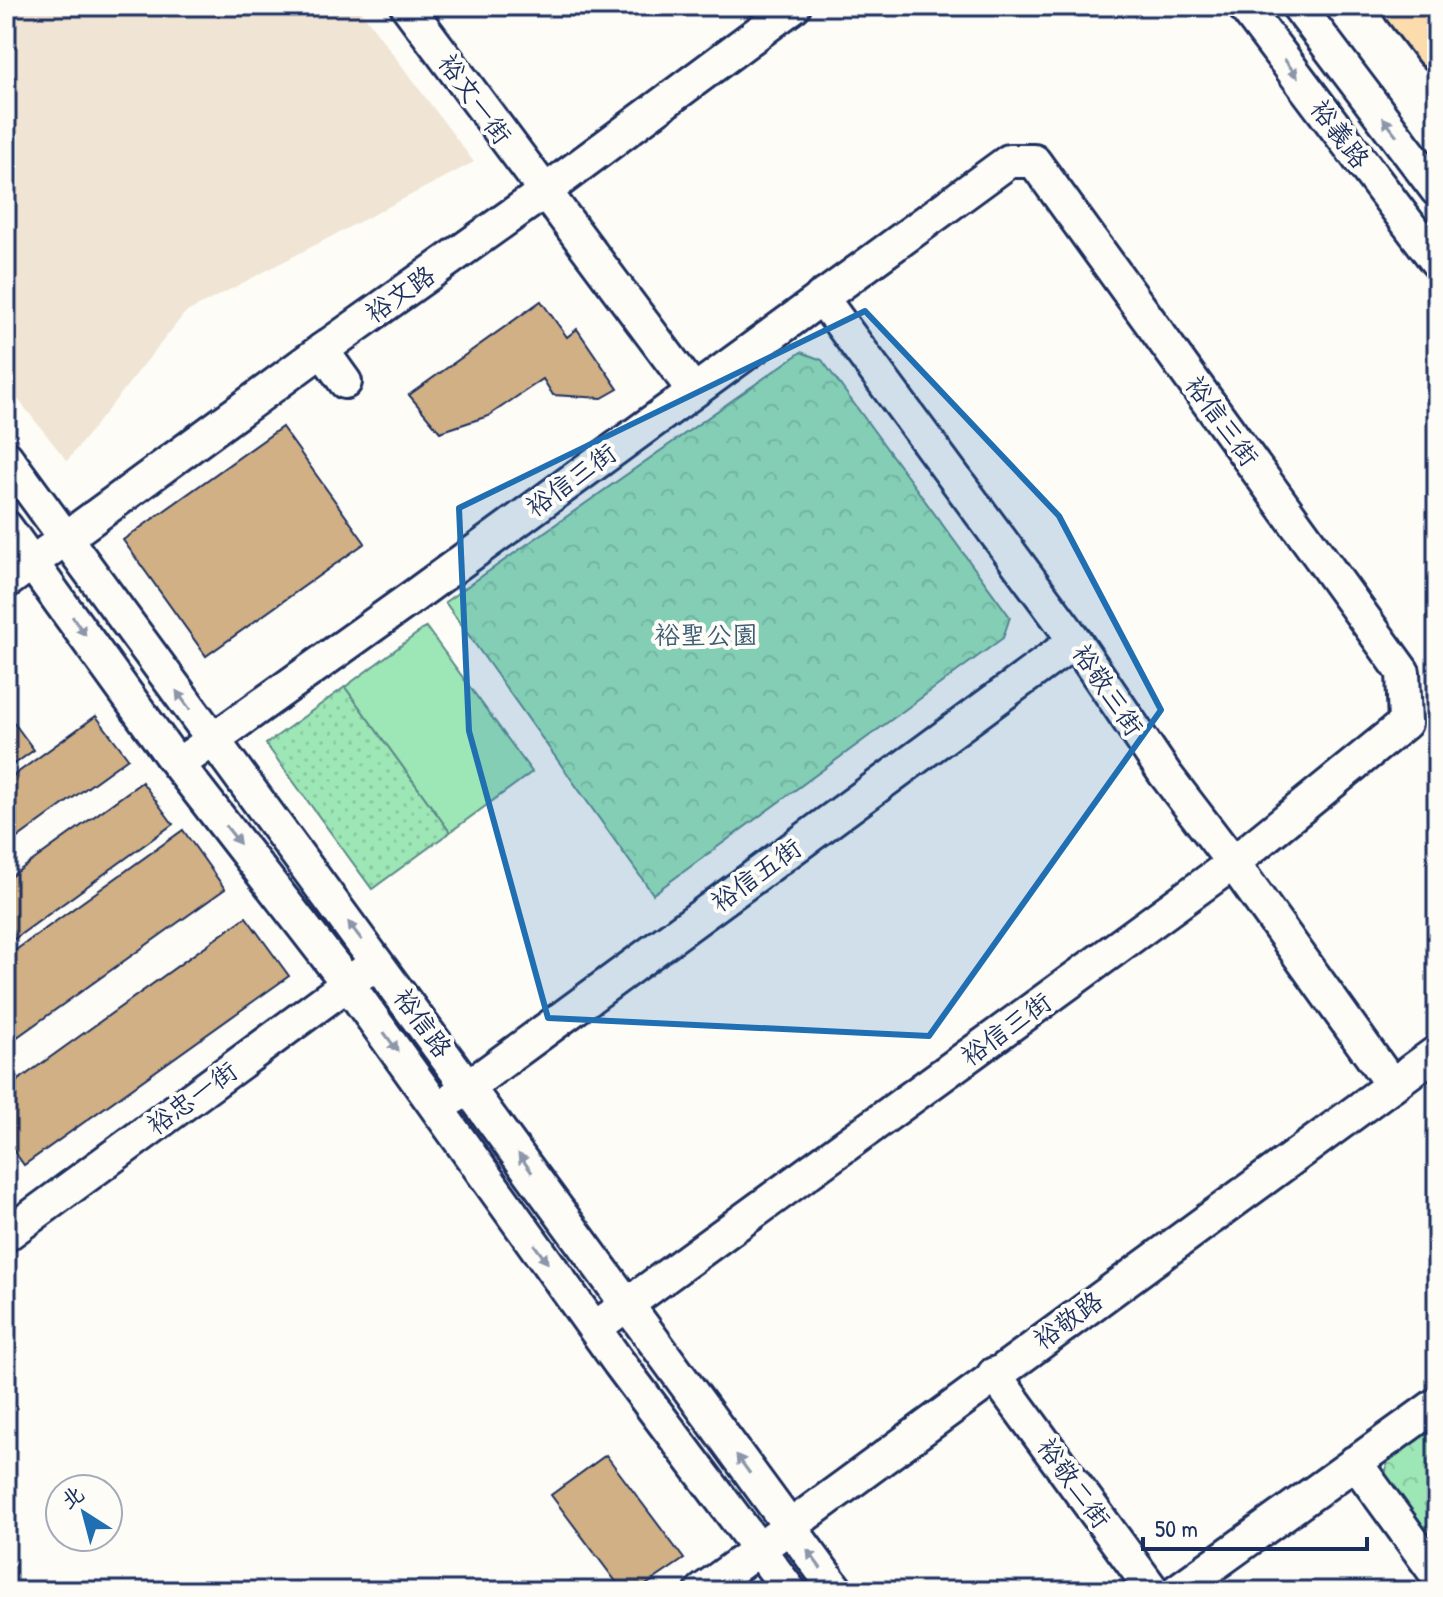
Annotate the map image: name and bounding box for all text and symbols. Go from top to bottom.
street label: 裕文一街 [431,46,520,151]
one-way arrow [1282,58,1298,78]
street label: 裕義路 [1303,92,1378,175]
one-way arrow [1382,116,1398,138]
street label: 裕文路 [358,257,442,330]
street label: 裕信三街 [1178,368,1267,473]
street label: 裕信三街 [518,435,623,524]
one-way arrow [71,615,86,636]
park label: 裕聖公園 [654,617,758,652]
street label: 裕敬三街 [1065,637,1152,743]
one-way arrow [176,689,191,710]
one-way arrow [225,825,241,845]
street label: 裕信五街 [703,830,808,919]
one-way arrow [347,920,363,941]
street label: 裕信路 [386,981,460,1065]
street label: 裕信三街 [953,984,1058,1073]
one-way arrow [382,1032,398,1052]
street label: 裕忠一街 [139,1053,244,1142]
one-way arrow [518,1152,533,1173]
one-way arrow [533,1243,548,1264]
street label: 裕敬路 [1026,1283,1110,1357]
street label: 裕敬二街 [1030,1430,1119,1535]
one-way arrow [736,1454,752,1474]
north arrow [44,1473,124,1553]
text: 北 [55,1478,90,1515]
scale bar [1143,1501,1367,1551]
text: 50 m [1155,1512,1198,1544]
one-way arrow [806,1548,822,1569]

